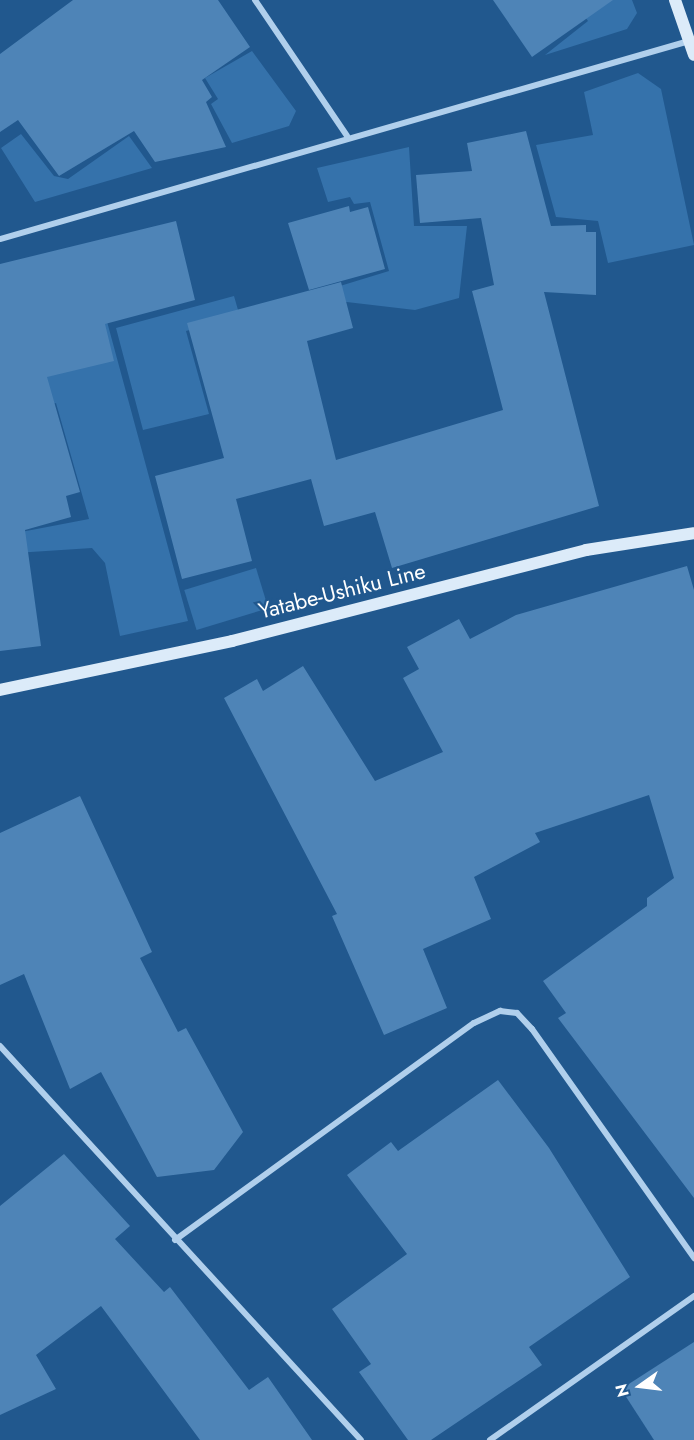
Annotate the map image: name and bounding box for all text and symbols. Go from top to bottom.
street label: Yatabe-Ushiku Line [256,557,428,625]
north arrow [610,1356,670,1416]
text: N [609,1382,635,1399]

